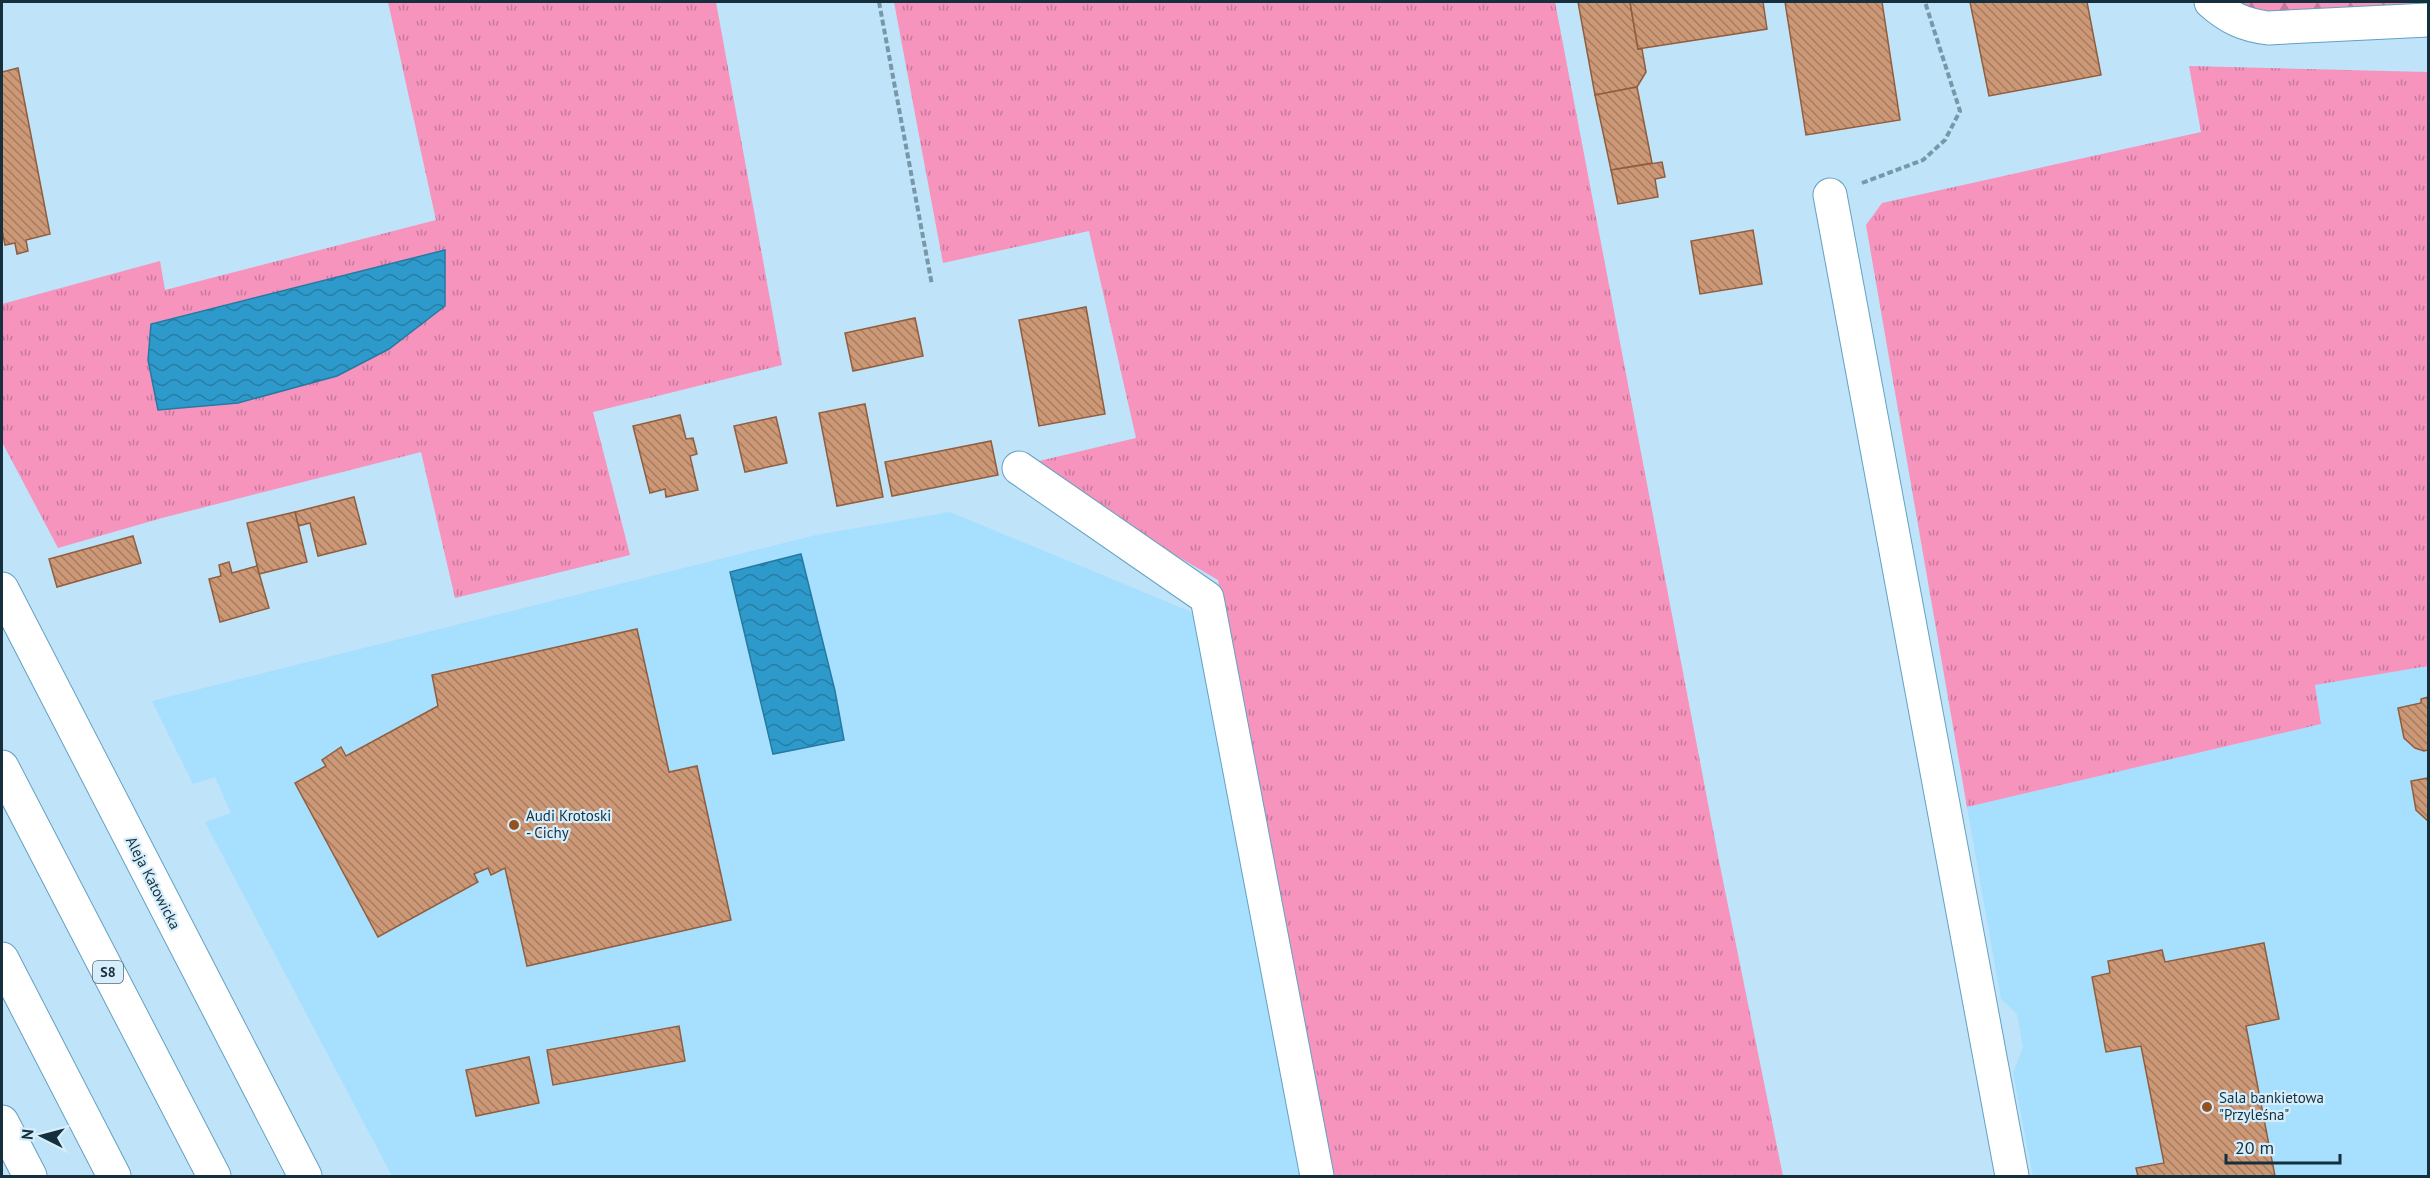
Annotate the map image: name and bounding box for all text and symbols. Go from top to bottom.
place label: Audi Krotoski - Cichy [526,806,611,842]
marker: Audi Krotoski - Cichy [507,818,521,832]
street label: Aleja Katowicka [122,833,185,932]
road number: S8 [93,961,123,983]
place label: Sala bankietowa "Przyleśna" [2219,1088,2324,1124]
marker: Sala bankietowa "Przyleśna" [2200,1100,2214,1114]
north arrow [12,1106,72,1166]
scale bar [2226,1127,2340,1165]
text: N [17,1128,38,1141]
text: 20 m [2235,1136,2274,1159]

